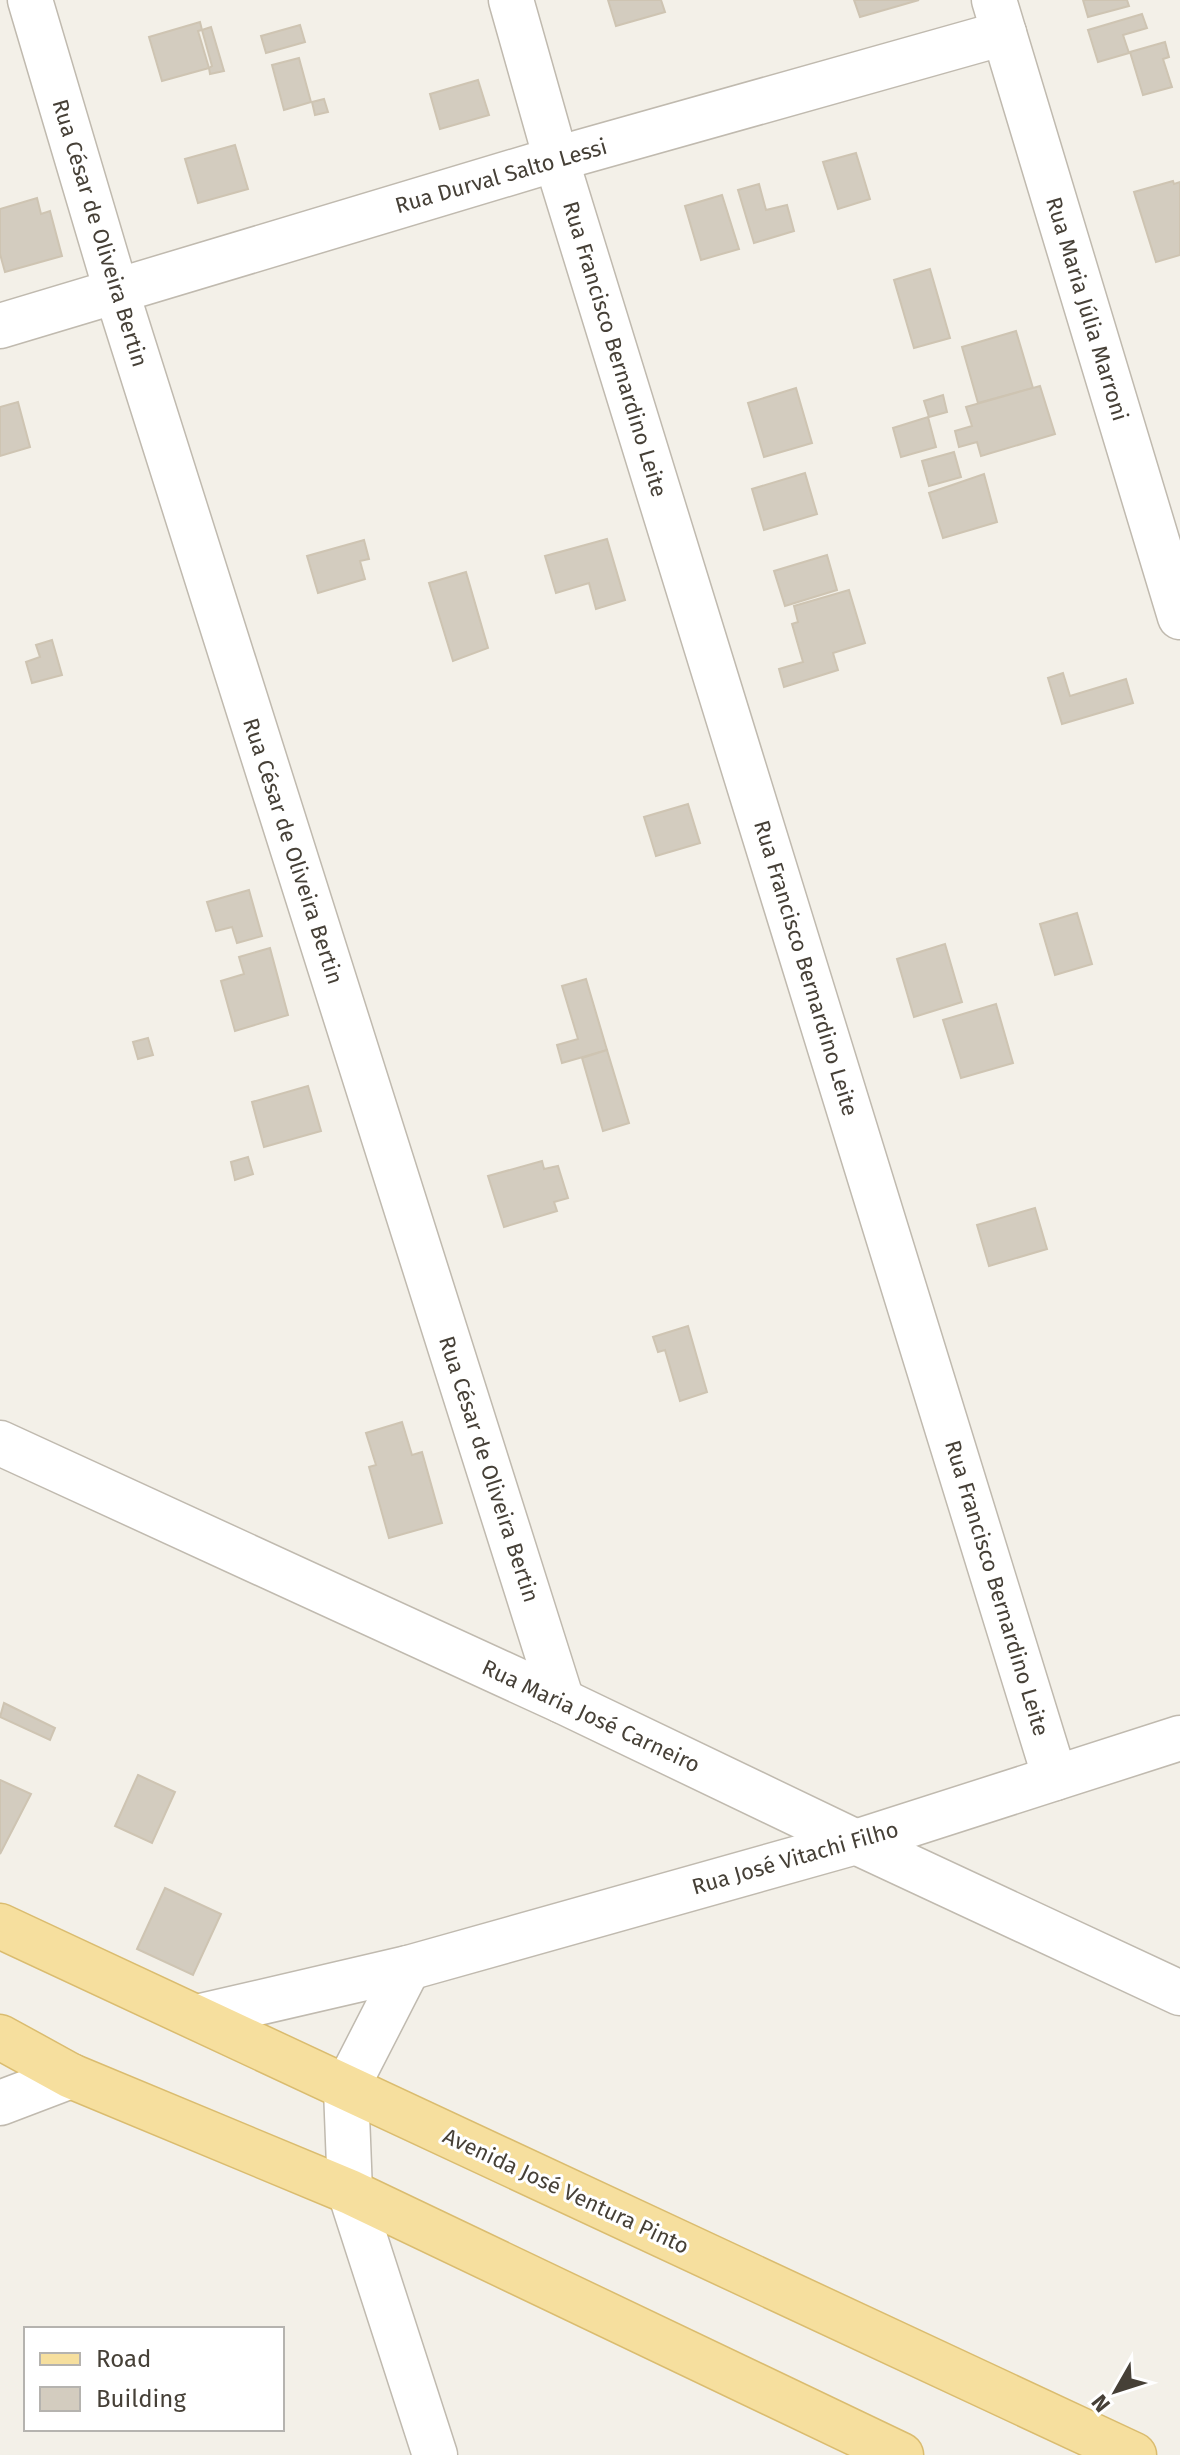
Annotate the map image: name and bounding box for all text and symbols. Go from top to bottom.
street label: Rua César de Oliveira Bertin [46,96,154,370]
street label: Rua Durval Salto Lessi [392,133,610,219]
street label: Rua Maria Júlia Marroni [1040,194,1134,424]
street label: Rua Francisco Bernardino Leite [557,198,673,500]
street label: Rua César de Oliveira Bertin [237,714,349,988]
street label: Rua Francisco Bernardino Leite [748,817,864,1119]
street label: Rua César de Oliveira Bertin [433,1332,545,1606]
street label: Rua Francisco Bernardino Leite [939,1437,1055,1739]
street label: Rua Maria José Carneiro [478,1654,704,1778]
street label: Rua José Vitachi Filho [689,1816,901,1900]
street label: Avenida José Ventura Pinto [439,2122,693,2260]
legend [24,2327,284,2431]
text: Road [96,2345,151,2373]
north arrow [1076,2351,1156,2431]
text: Building [96,2385,186,2413]
text: N [1086,2389,1116,2417]

